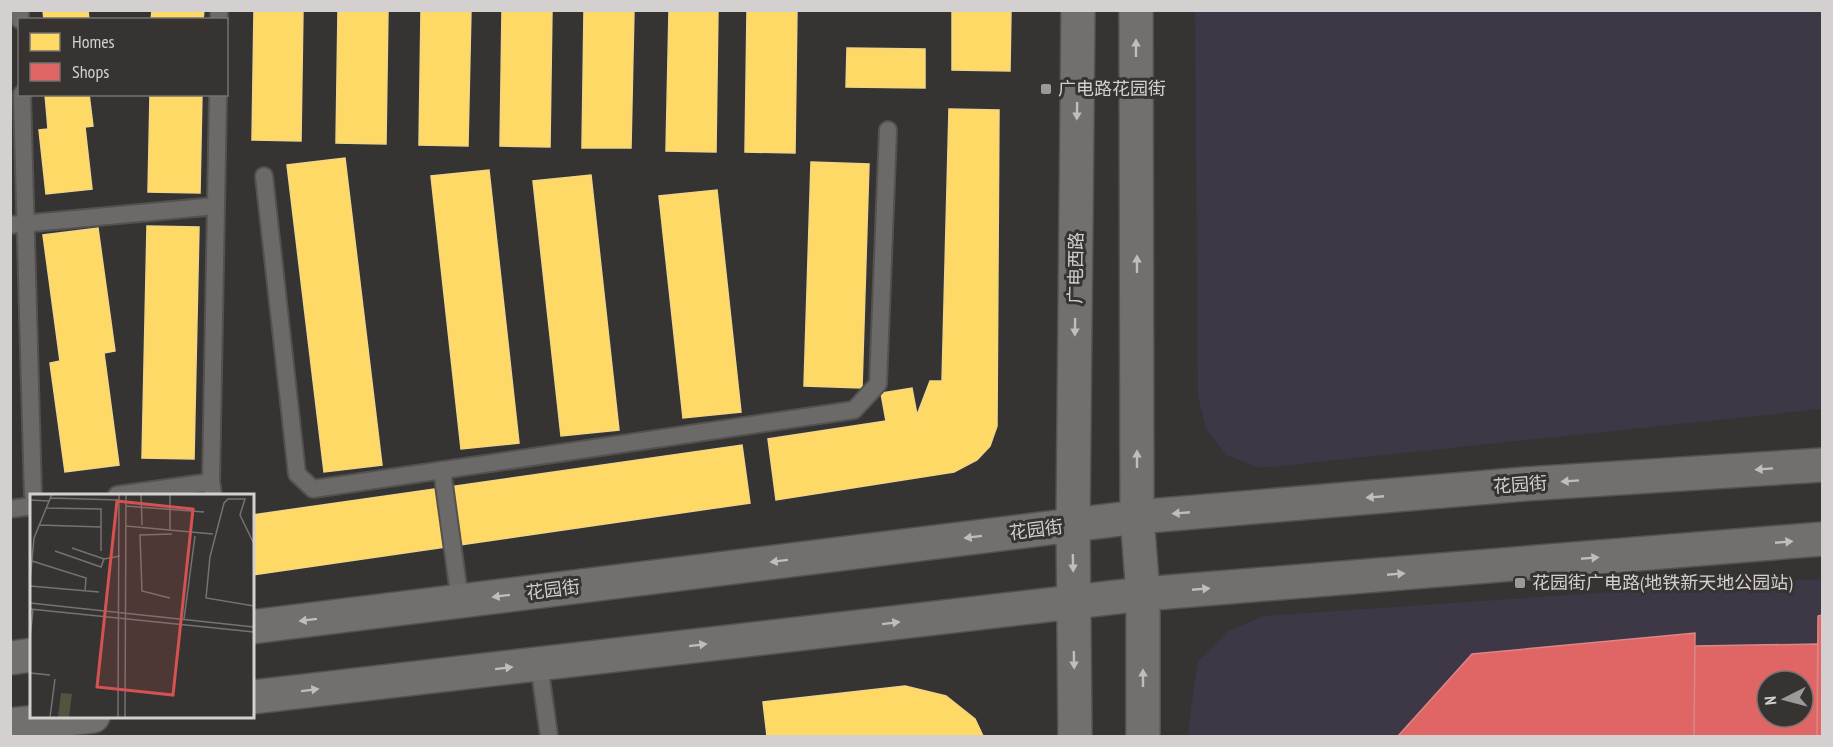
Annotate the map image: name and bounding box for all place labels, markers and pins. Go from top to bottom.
place label: 广电路花园街 [1058,77,1166,100]
marker: 广电路花园街 [1039,82,1053,96]
place label: 花园街广电路(地铁新天地公园站) [1532,571,1793,594]
marker: 花园街广电路(地铁新天地公园站) [1513,576,1527,590]

